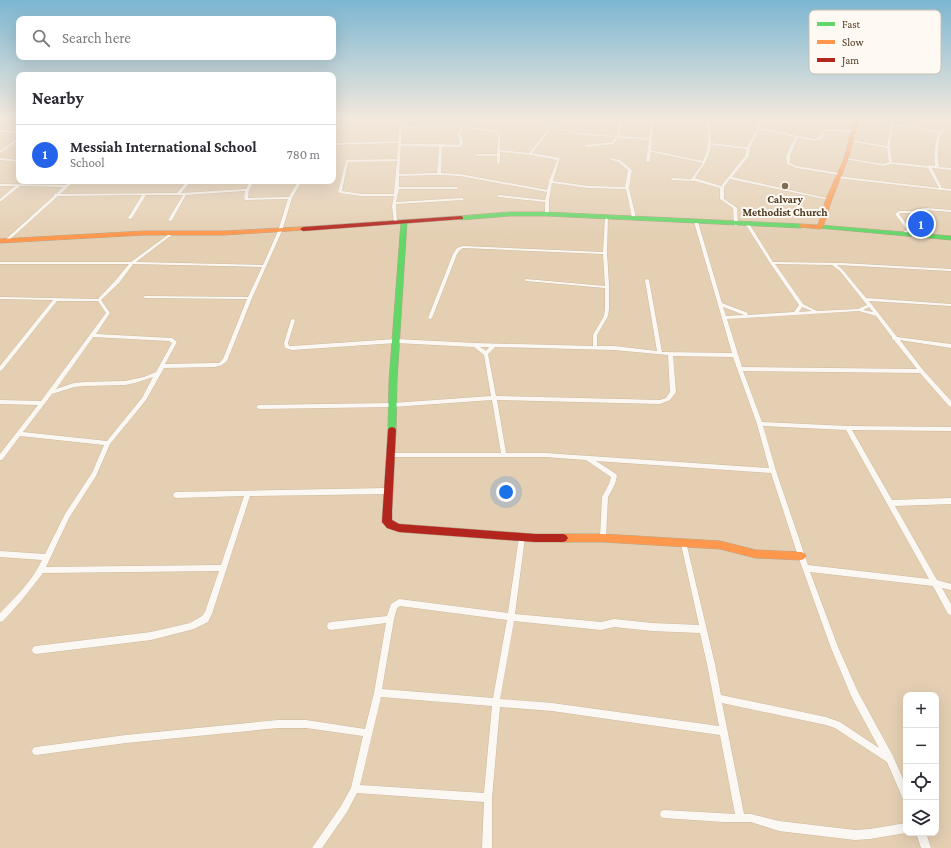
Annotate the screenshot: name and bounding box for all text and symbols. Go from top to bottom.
legend [809,10,941,74]
search box [16,16,336,60]
text: Fast [842,18,861,30]
icon: search [30,27,52,49]
text: Search here [62,30,131,46]
text: Slow [842,36,864,48]
text: Jam [841,54,859,67]
text: Nearby [32,89,84,108]
text: Messiah International School [70,139,257,155]
text: 1 [43,147,47,162]
text: 780 m [287,147,320,162]
text: School [70,155,105,170]
marker: Calvary Methodist Church [780,181,790,191]
place label: Calvary Methodist Church [742,193,828,218]
pin: 1 [908,209,934,239]
your location [496,482,516,502]
map controls [903,692,939,836]
button: + [903,692,939,728]
button: − [903,728,939,764]
button: locate [903,764,939,800]
button: layers [903,800,939,836]

